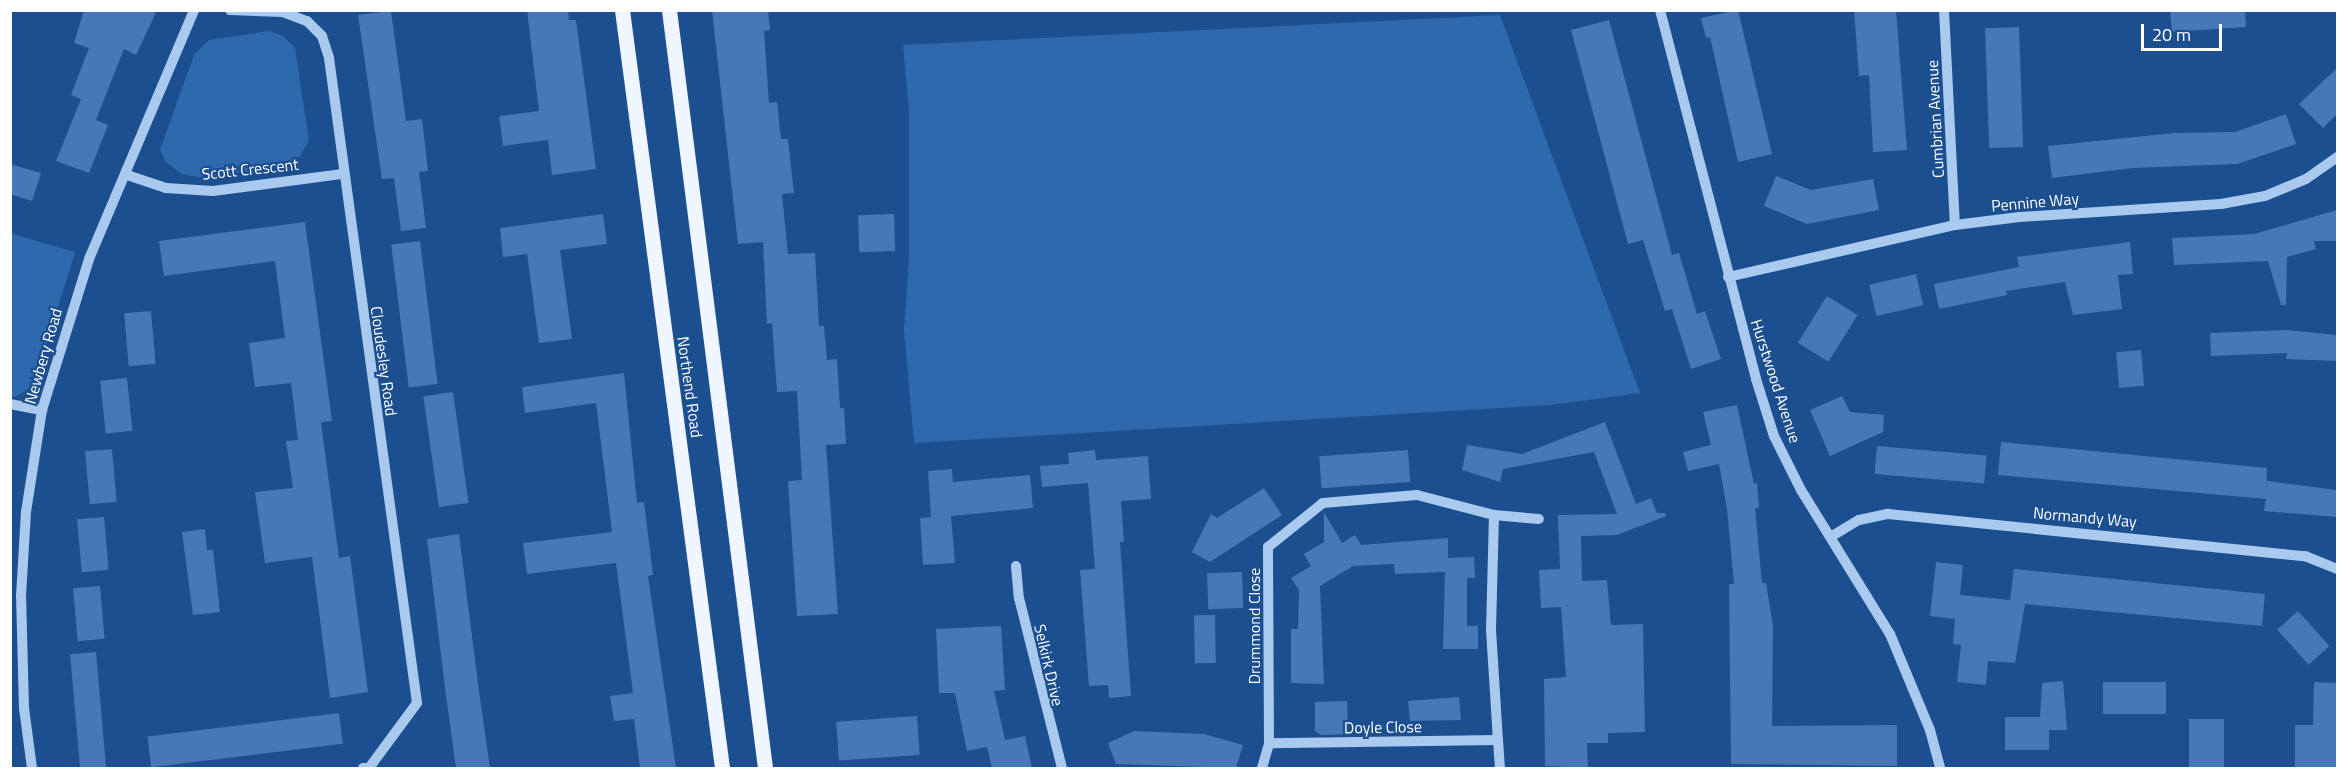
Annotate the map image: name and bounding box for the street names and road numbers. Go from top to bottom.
street label: Cumbrian Avenue [1922,60,1948,178]
street label: Scott Crescent [201,154,299,184]
street label: Pennine Way [1990,189,2080,215]
street label: Cloudesley Road [367,305,401,417]
street label: Newbery Road [20,306,66,406]
street label: Hurstwood Avenue [1747,317,1805,445]
street label: Northend Road [673,335,707,439]
street label: Normandy Way [2032,503,2138,531]
street label: Drummond Close [1244,568,1264,684]
street label: Selkirk Drive [1030,622,1068,708]
street label: Doyle Close [1344,717,1422,737]

